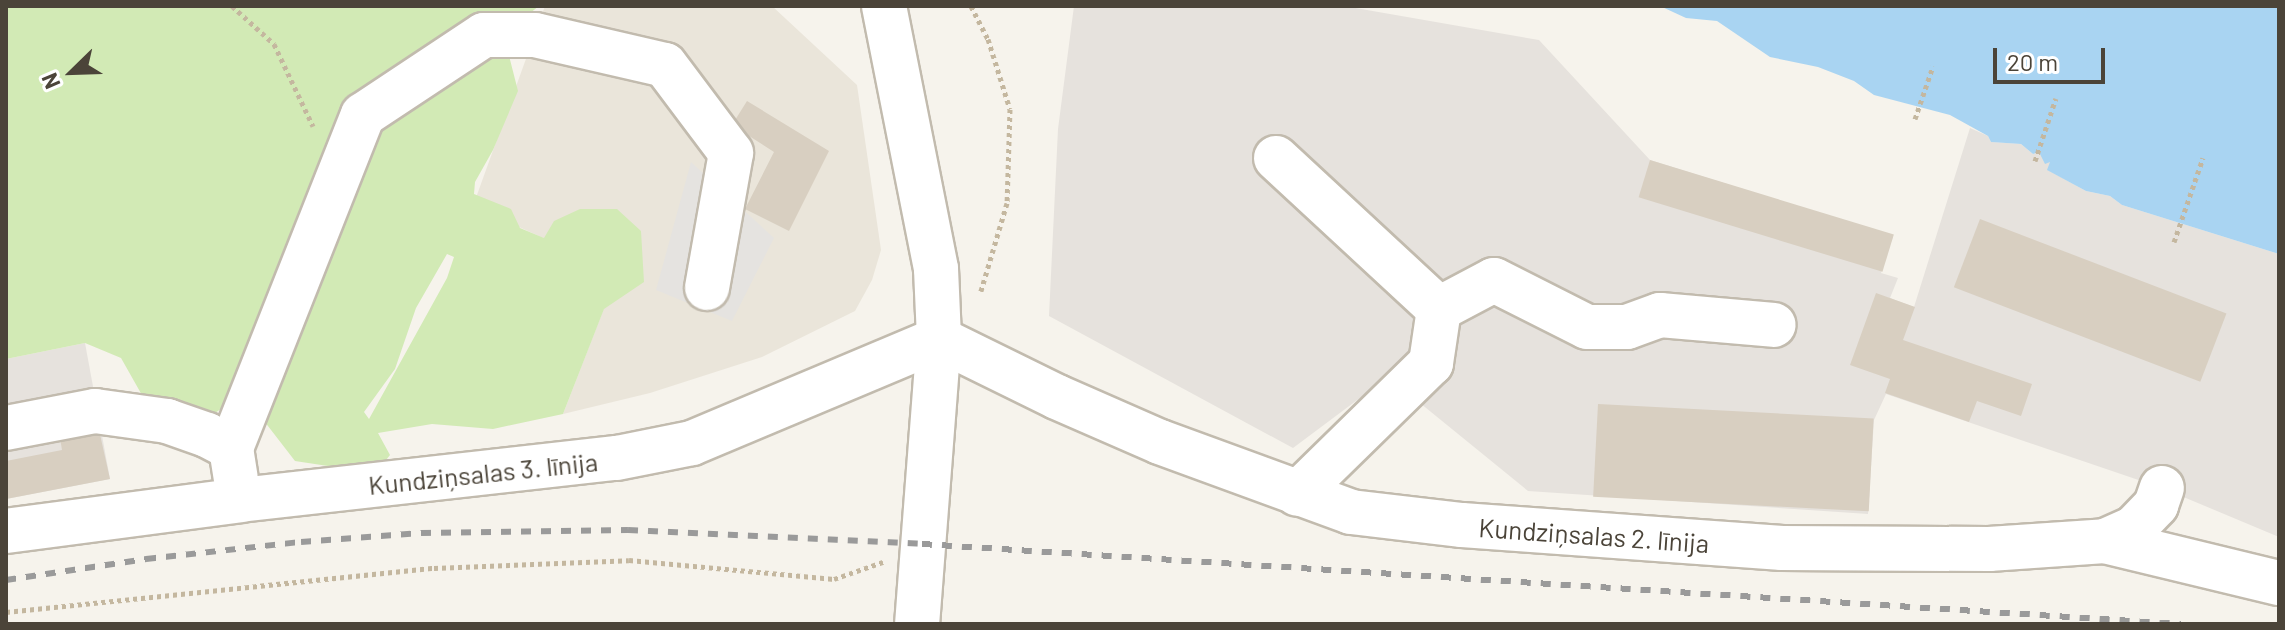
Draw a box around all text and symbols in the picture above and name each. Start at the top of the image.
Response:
north arrow [32,32,112,112]
scale bar [1997,32,2109,82]
text: 20 m [2007,47,2058,76]
text: N [35,70,65,93]
street label: Kundziņsalas 3. līnija [367,445,599,501]
street label: Kundziņsalas 2. līnija [1478,511,1710,559]

